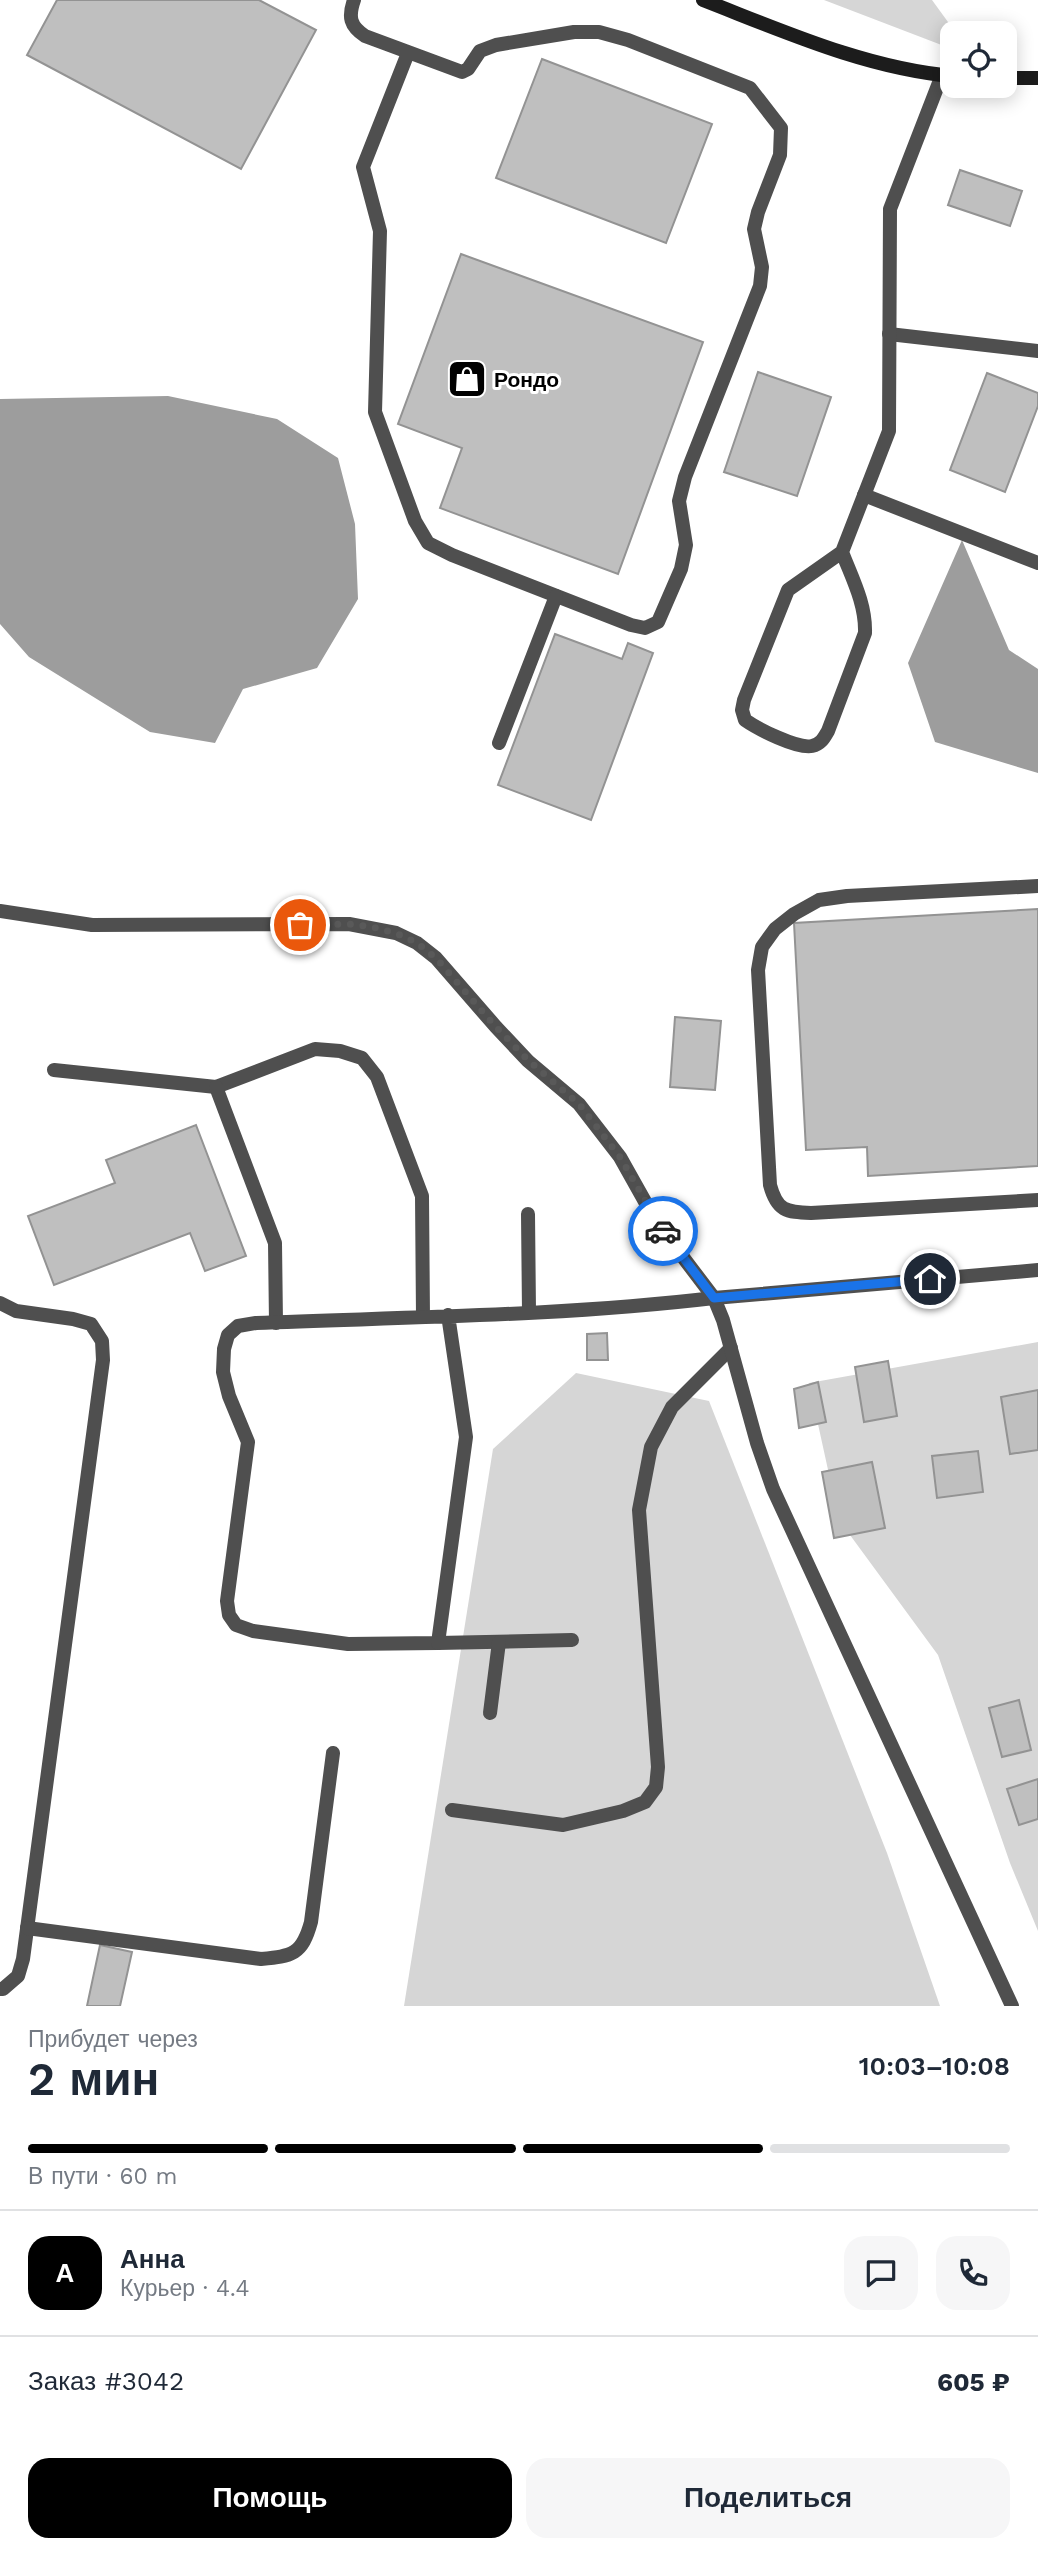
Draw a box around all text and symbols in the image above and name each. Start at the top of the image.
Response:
map controls [940,21,1017,98]
button: locate [940,21,1017,98]
shop icon: Рондо [446,358,488,400]
place label: Рондо [494,367,559,392]
pin [270,895,330,955]
icon: bag [281,906,319,944]
courier [628,1196,698,1266]
icon: car [644,1212,682,1250]
pin [900,1249,960,1309]
icon: home [911,1260,949,1298]
text: Прибудет через [28,2026,198,2053]
text: 10:03–10:08 [859,2051,1010,2081]
text: 2 мин [28,2052,159,2106]
text: В пути · 60 m [28,2163,177,2190]
button: chat [844,2236,918,2310]
button: phone [936,2236,1010,2310]
text: Анна [120,2244,185,2274]
text: А [56,2258,74,2288]
text: Курьер · 4.4 [120,2275,250,2302]
text: Заказ #3042 [28,2366,184,2396]
text: 605 ₽ [937,2367,1010,2397]
button: Помощь [28,2458,512,2538]
button: Поделиться [526,2458,1010,2538]

